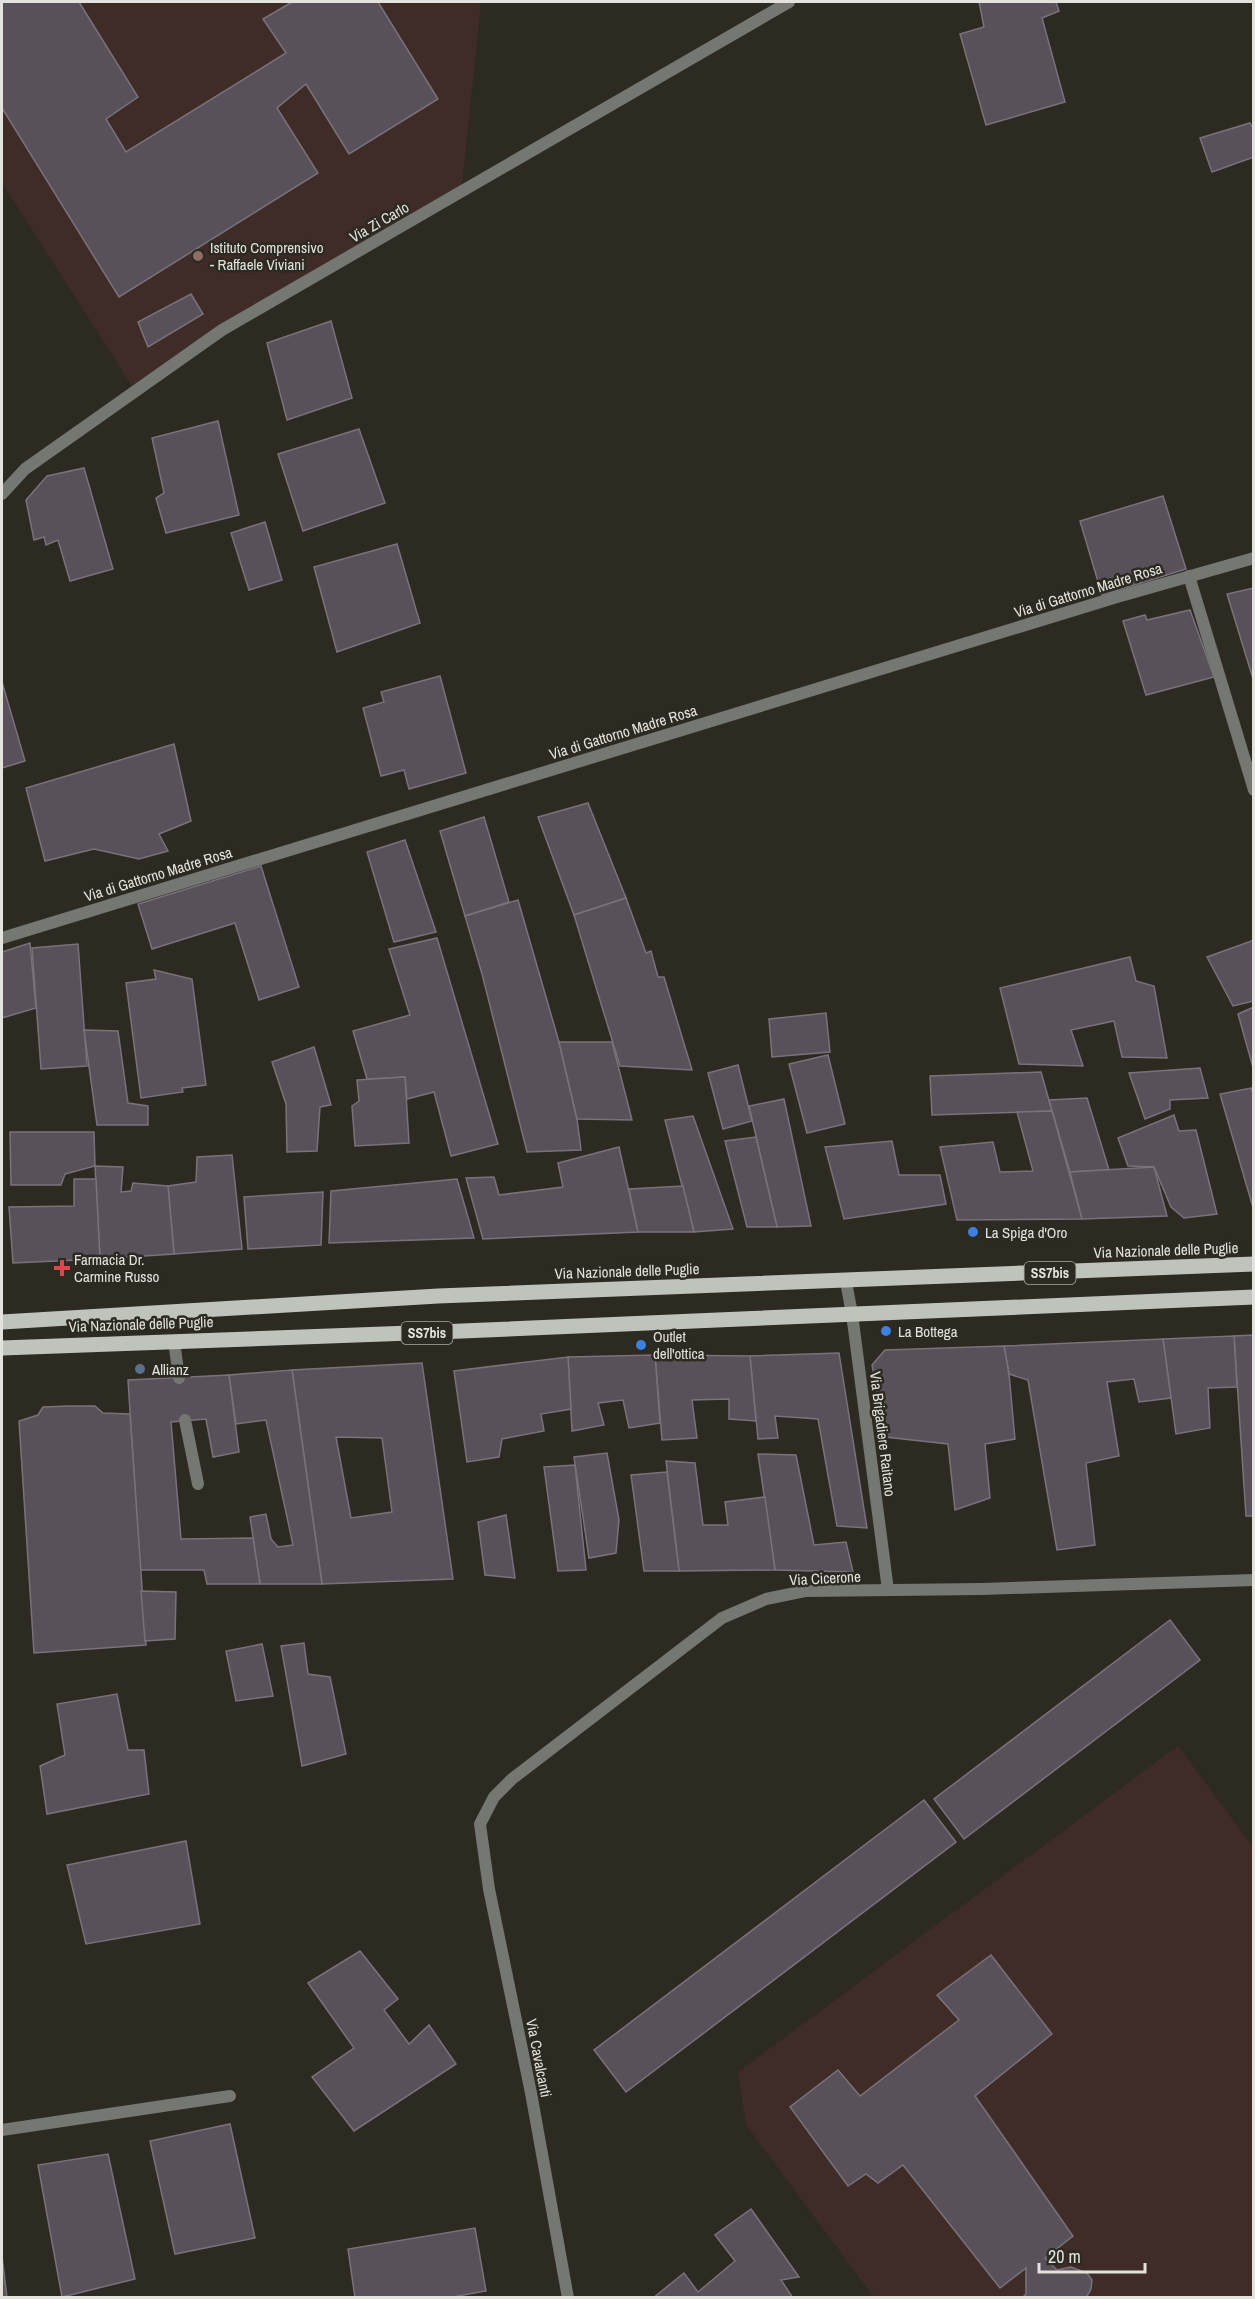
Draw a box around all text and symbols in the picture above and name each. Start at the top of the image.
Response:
street label: Via Zi Carlo [345,196,413,247]
place label: Istituto Comprensivo - Raffaele Viviani [210,237,324,275]
marker: Istituto Comprensivo - Raffaele Viviani [191,249,205,263]
street label: Via di Gattorno Madre Rosa [1011,557,1165,623]
street label: Via di Gattorno Madre Rosa [546,699,700,765]
street label: Via di Gattorno Madre Rosa [81,841,235,907]
place label: La Spiga d'Oro [985,1222,1068,1243]
marker: La Spiga d'Oro [966,1225,980,1239]
street label: Via Nazionale delle Puglie [1093,1237,1239,1263]
place label: Farmacia Dr. Carmine Russo [74,1249,160,1287]
street label: Via Nazionale delle Puglie [554,1258,700,1284]
marker: Farmacia Dr. Carmine Russo [55,1261,69,1275]
road number: SS7bis [1024,1262,1076,1284]
street label: Via Nazionale delle Puglie [68,1311,214,1337]
place label: La Bottega [898,1321,958,1342]
road number: SS7bis [402,1322,452,1344]
marker: La Bottega [879,1324,893,1338]
place label: Outlet dell'ottica [653,1326,705,1364]
marker: Outlet dell'ottica [634,1338,648,1352]
place label: Allianz [151,1359,189,1380]
marker: Allianz [133,1362,147,1376]
street label: Via Brigadiere Raitano [865,1370,901,1498]
street label: Via Cicerone [789,1566,861,1590]
street label: Via Cavalcanti [521,2017,557,2099]
scale bar [1039,2236,1146,2274]
text: 20 m [1048,2244,1081,2269]

